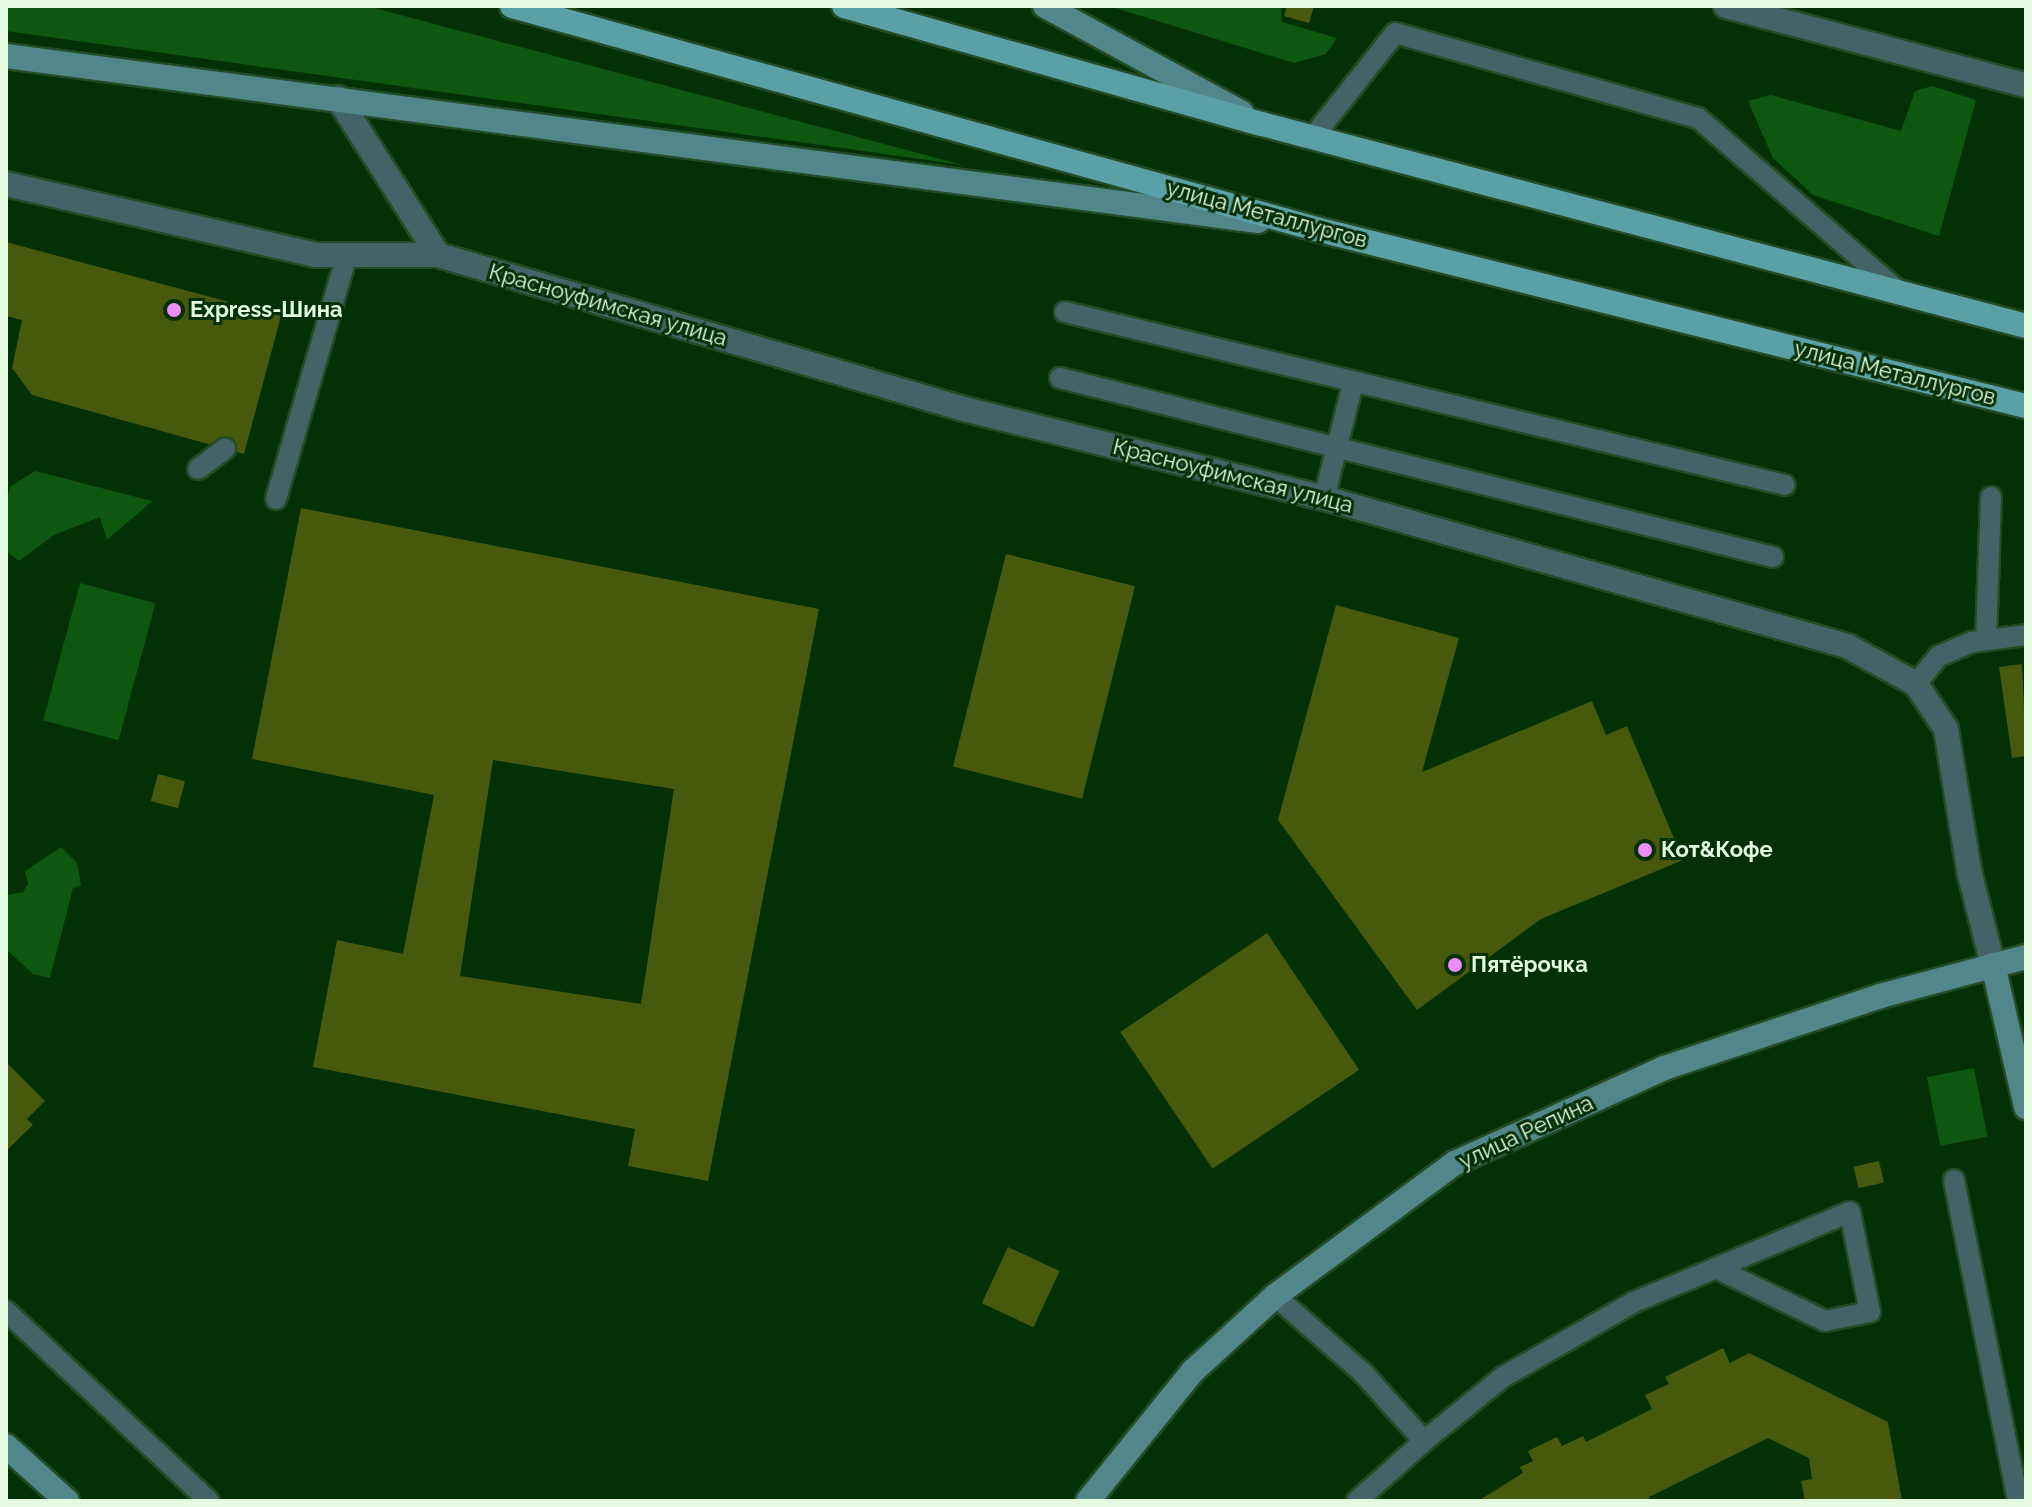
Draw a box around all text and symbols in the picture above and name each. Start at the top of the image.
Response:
street label: улица Металлургов [1164,175,1370,253]
street label: Красноуфимская улица [486,258,730,352]
place label: Express-Шина [190,297,343,323]
marker: Express-Шина [165,301,183,319]
street label: улица Металлургов [1792,335,1998,411]
street label: Красноуфимская улица [1110,433,1356,519]
place label: Кот&Кофе [1661,837,1773,863]
marker: Кот&Кофе [1636,841,1654,859]
place label: Пятёрочка [1471,952,1588,978]
marker: Пятёрочка [1446,956,1464,974]
street label: улица Репина [1455,1089,1597,1175]

